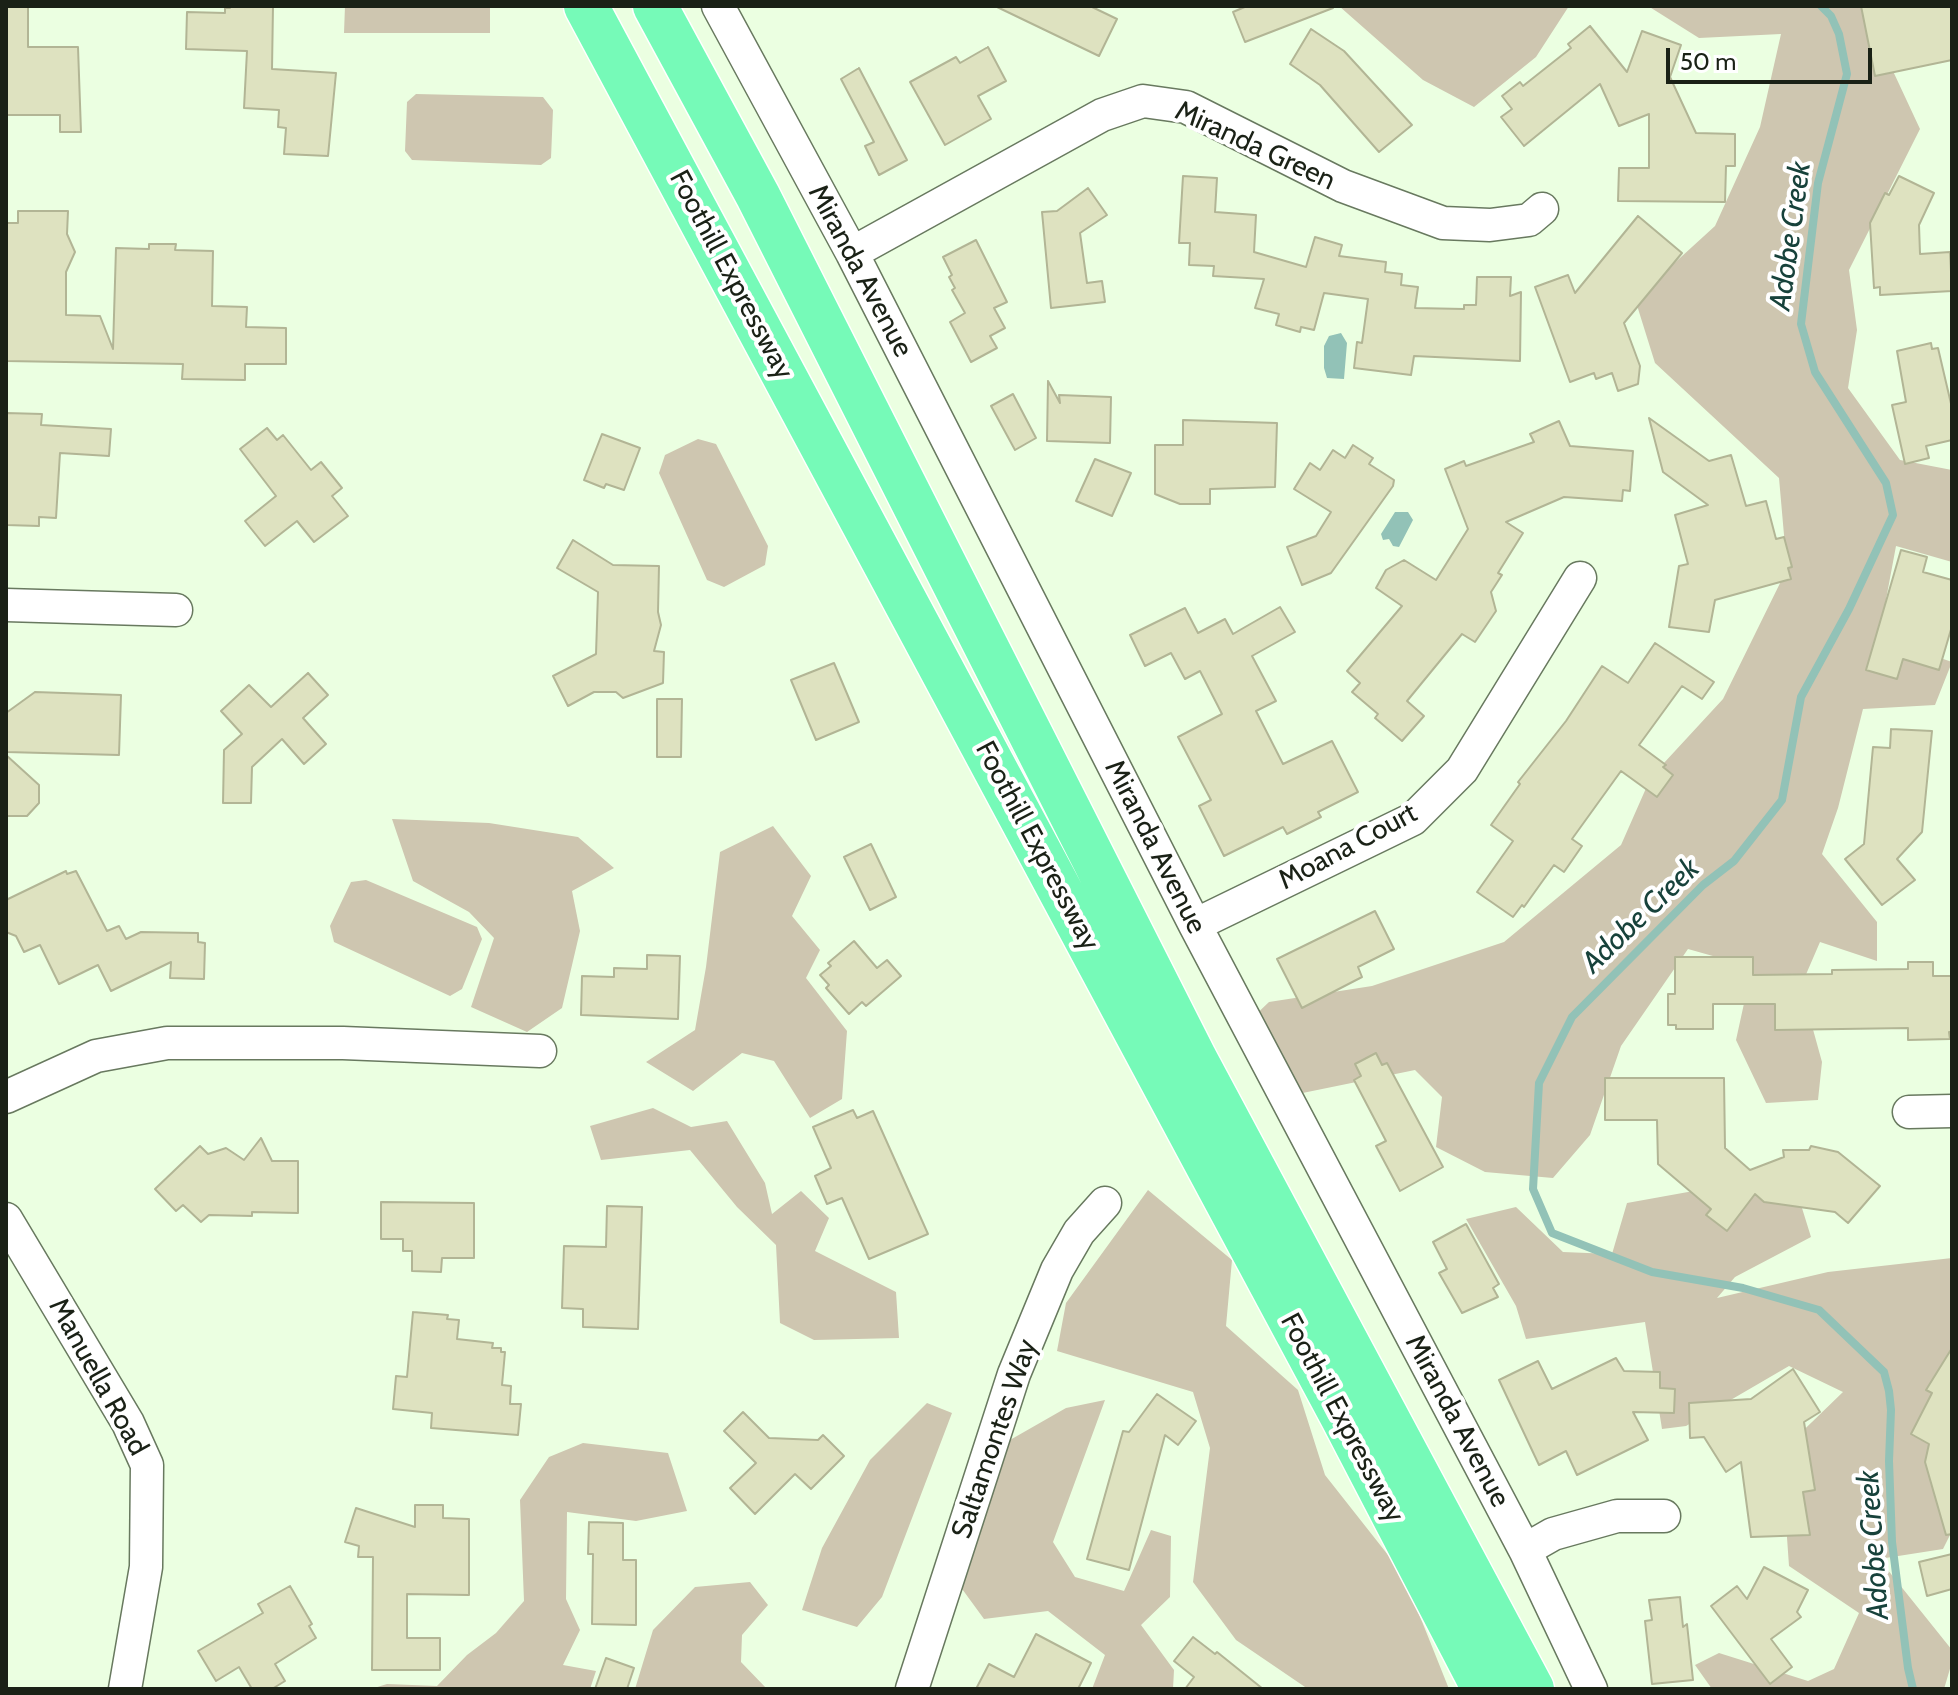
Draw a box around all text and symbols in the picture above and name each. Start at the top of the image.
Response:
scale bar [1670,32,1876,82]
text: 50 m [1680,47,1736,76]
street label: Miranda Green [1170,94,1340,198]
water label: Adobe Creek [1763,159,1819,313]
street label: Foothill Expressway [662,165,800,385]
street label: Miranda Avenue [801,179,919,363]
street label: Foothill Expressway [968,736,1106,956]
street label: Miranda Avenue [1097,755,1213,939]
street label: Moana Court [1273,797,1423,897]
water label: Adobe Creek [1575,851,1707,981]
street label: Manuella Road [41,1293,155,1461]
street label: Foothill Expressway [1273,1308,1411,1528]
street label: Miranda Avenue [1398,1329,1516,1513]
street label: Saltamontes Way [945,1335,1045,1543]
water label: Adobe Creek [1851,1469,1897,1621]

